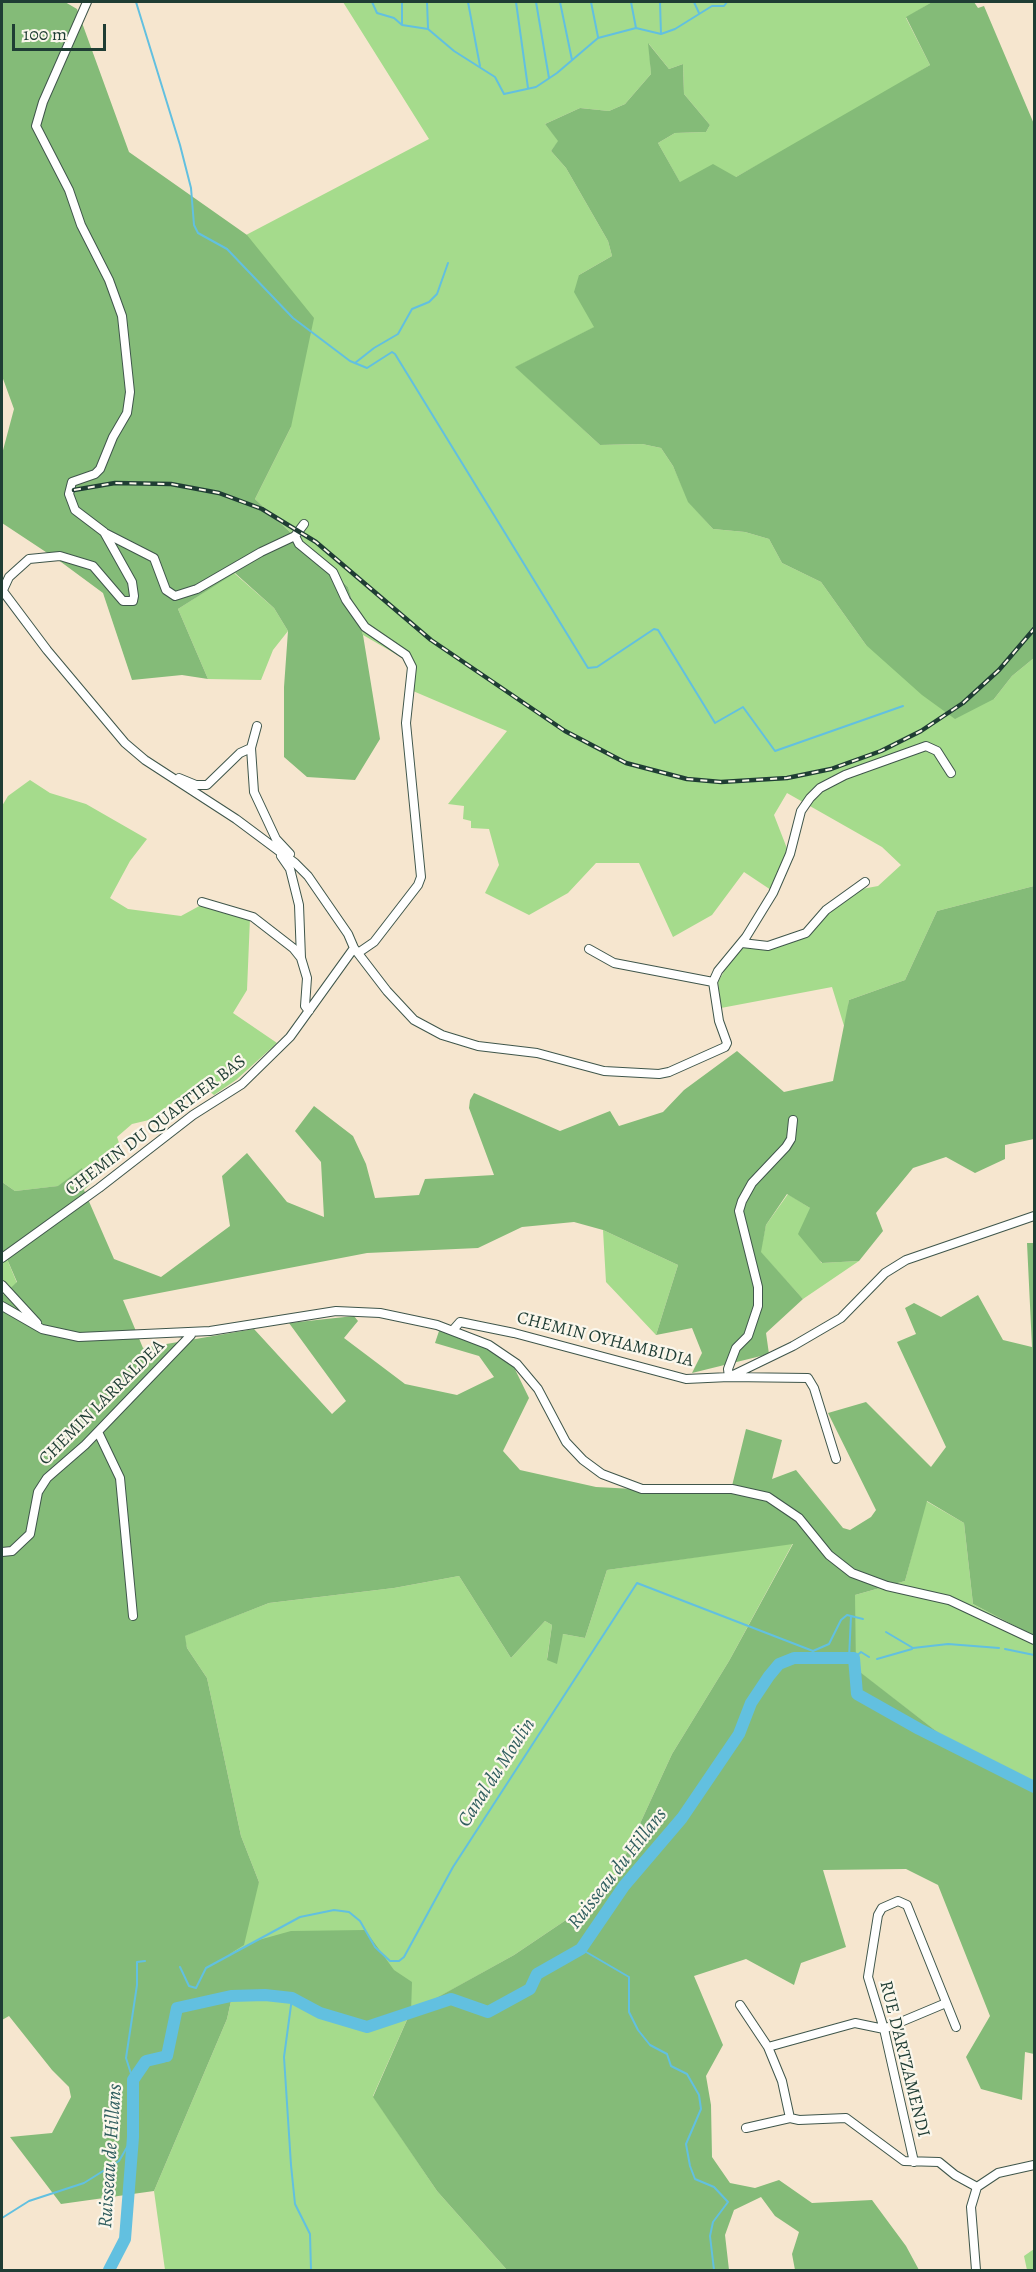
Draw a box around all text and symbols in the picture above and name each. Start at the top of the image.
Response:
scale bar [15,12,110,50]
text: 100 m [23,22,67,46]
street label: CHEMIN DU QUARTIER BAS [61,1051,251,1201]
street label: CHEMIN OYHAMBIDIA [514,1308,696,1372]
street label: CHEMIN LARRALDEA [35,1336,169,1470]
water label: Canal du Moulin [453,1714,541,1832]
water label: Ruisseau du Hillans [563,1804,673,1934]
street label: RUE D'ARTZAMENDI [874,1978,934,2140]
water label: Ruisseau de Hillans [94,2083,128,2229]

